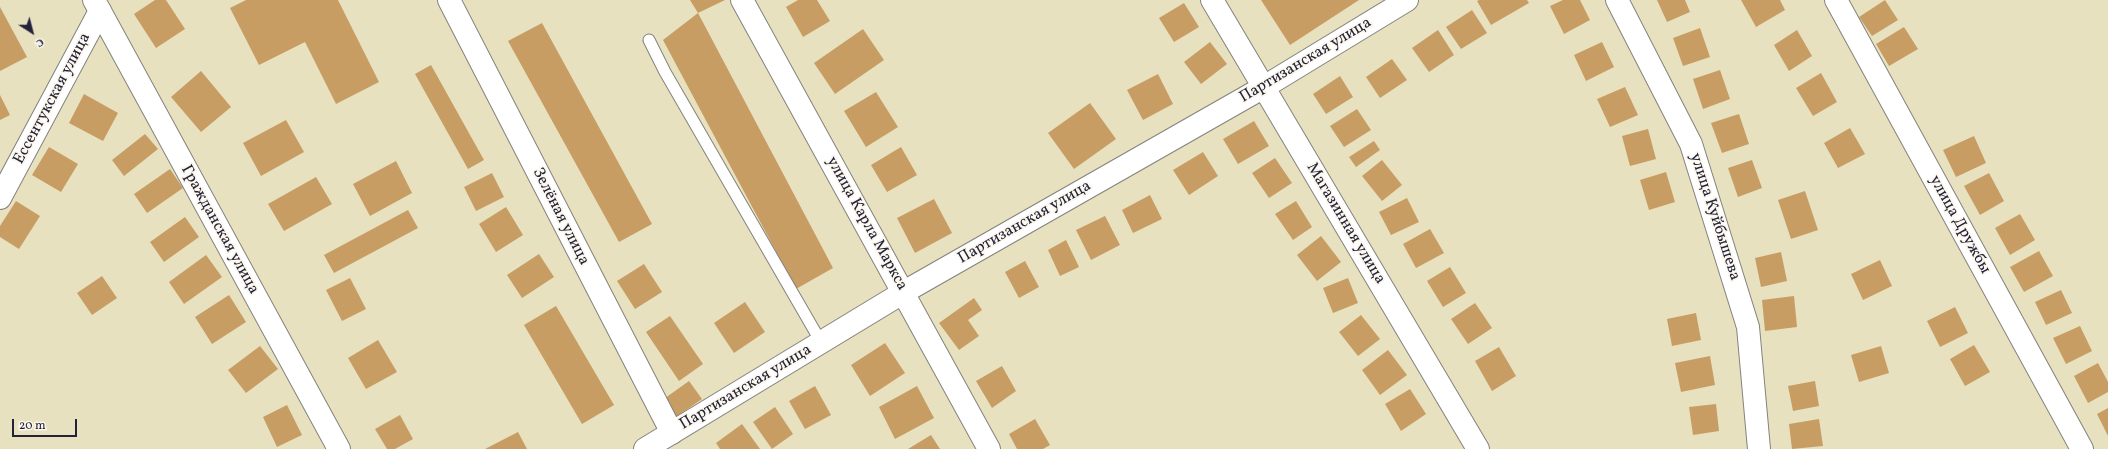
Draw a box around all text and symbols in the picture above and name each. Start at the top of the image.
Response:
north arrow [12,12,52,52]
street label: Партизанская улица [1237,14,1375,108]
street label: Ессентукская улица [10,30,96,168]
text: С [32,34,47,50]
street label: улица Куйбышева [1684,151,1744,283]
street label: улица Карла Маркса [821,154,911,294]
street label: Магазинная улица [1301,160,1389,288]
street label: Гражданская улица [176,162,262,298]
street label: Зелёная улица [527,165,593,269]
street label: улица Дружбы [1924,172,1994,278]
street label: Партизанская улица [955,177,1095,269]
street label: Партизанская улица [677,341,815,435]
scale bar [14,411,79,437]
text: 20 m [19,418,46,434]

